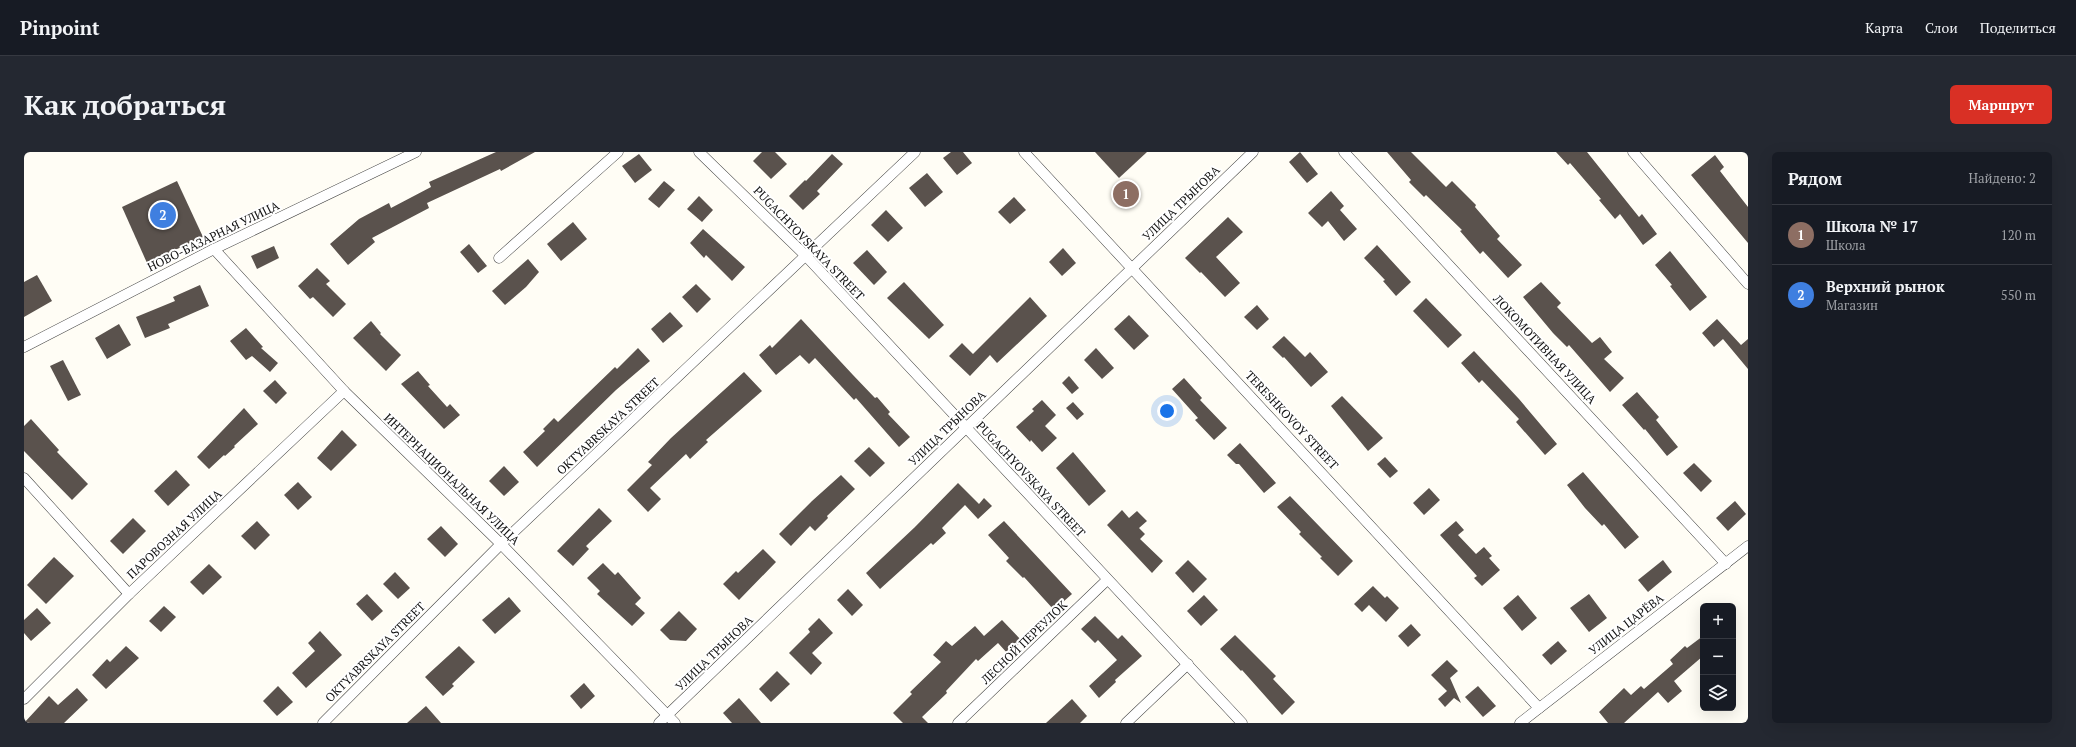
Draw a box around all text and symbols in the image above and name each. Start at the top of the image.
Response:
text: Pinpoint [20,15,100,40]
text: Карта [1865,18,1903,37]
text: Слои [1925,18,1958,37]
text: Поделиться [1980,18,2056,37]
button: Маршрут [1950,85,2052,124]
text: Как добраться [24,86,226,123]
street label: УЛИЦА ТРЫНОВА [1139,162,1223,244]
text: Рядом [1788,167,1842,190]
text: Найдено: 2 [1969,169,2036,187]
pin: 1 [1113,179,1139,209]
street label: PUGACHYOVSKAYA STREET [751,183,868,304]
street label: НОВО-БАЗАРНАЯ УЛИЦА [145,197,282,274]
pin: 2 [150,200,176,230]
text: Школа № 17 [1826,216,1918,236]
text: 1 [1797,226,1805,244]
text: 120 m [2001,226,2036,244]
text: Школа [1826,236,1865,254]
text: Верхний рынок [1826,276,1945,296]
text: 2 [1797,286,1805,304]
text: 550 m [2001,286,2036,304]
street label: ЛОКОМОТИВНАЯ УЛИЦА [1490,290,1600,407]
text: Магазин [1826,296,1878,314]
street label: TERESHKOVOY STREET [1242,367,1342,473]
street label: OKTYABRSKAYA STREET [553,374,663,478]
street label: УЛИЦА ТРЫНОВА [905,387,989,469]
your location [1157,401,1177,421]
street label: ИНТЕРНАЦИОНАЛЬНАЯ УЛИЦА [381,410,524,548]
street label: PUGACHYOVSKAYA STREET [973,418,1089,540]
street label: ПАРОВОЗНАЯ УЛИЦА [124,486,225,582]
street label: УЛИЦА ЦАРЁВА [1586,590,1667,658]
street label: ЛЕСНОЙ ПЕРЕУЛОК [977,597,1070,688]
street label: OKTYABRSKAYA STREET [322,598,429,705]
map controls [1700,603,1736,711]
button: + [1700,603,1736,639]
street label: УЛИЦА ТРЫНОВА [672,612,756,694]
button: − [1700,639,1736,675]
button: layers [1700,675,1736,711]

